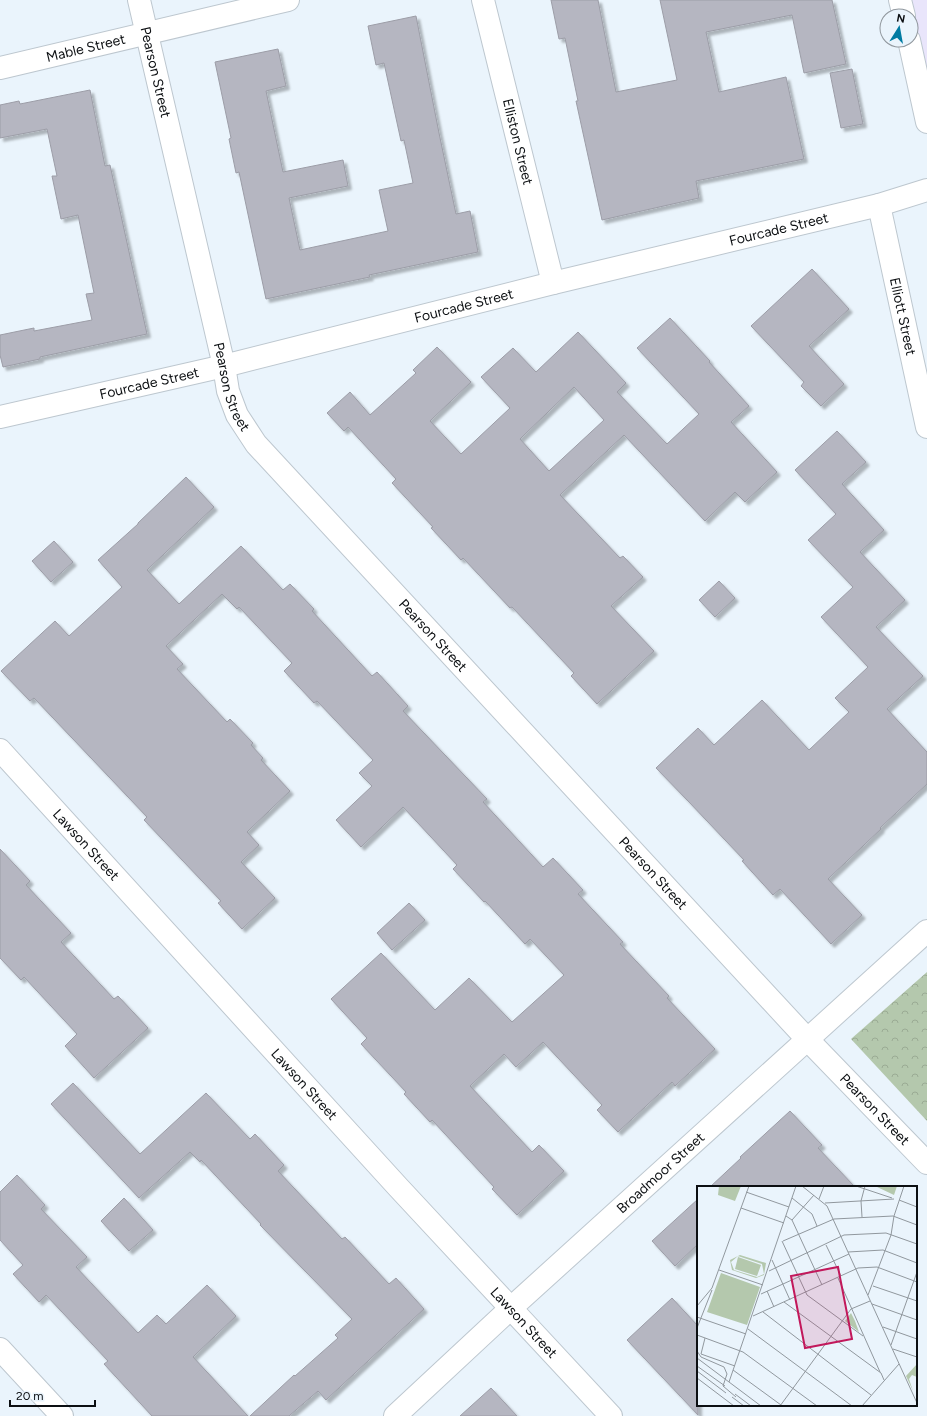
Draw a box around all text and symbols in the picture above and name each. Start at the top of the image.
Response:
north arrow [879,8,919,48]
text: N [895,11,906,26]
street label: Pearson Street [136,25,174,119]
street label: Mable Street [45,31,127,66]
street label: Elliston Street [499,97,536,187]
street label: Fourcade Street [727,209,830,250]
street label: Elliott Street [886,276,919,357]
street label: Fourcade Street [413,285,515,327]
street label: Pearson Street [210,341,253,435]
street label: Fourcade Street [98,364,201,403]
street label: Pearson Street [395,596,470,675]
street label: Lawson Street [49,806,123,884]
street label: Pearson Street [615,834,691,913]
street label: Lawson Street [267,1045,341,1124]
street label: Pearson Street [836,1070,913,1149]
street label: Broadmoor Street [613,1129,708,1217]
inset map [697,1186,917,1406]
street label: Lawson Street [487,1284,561,1362]
scale bar [10,1382,95,1408]
text: 20 m [16,1389,44,1403]

